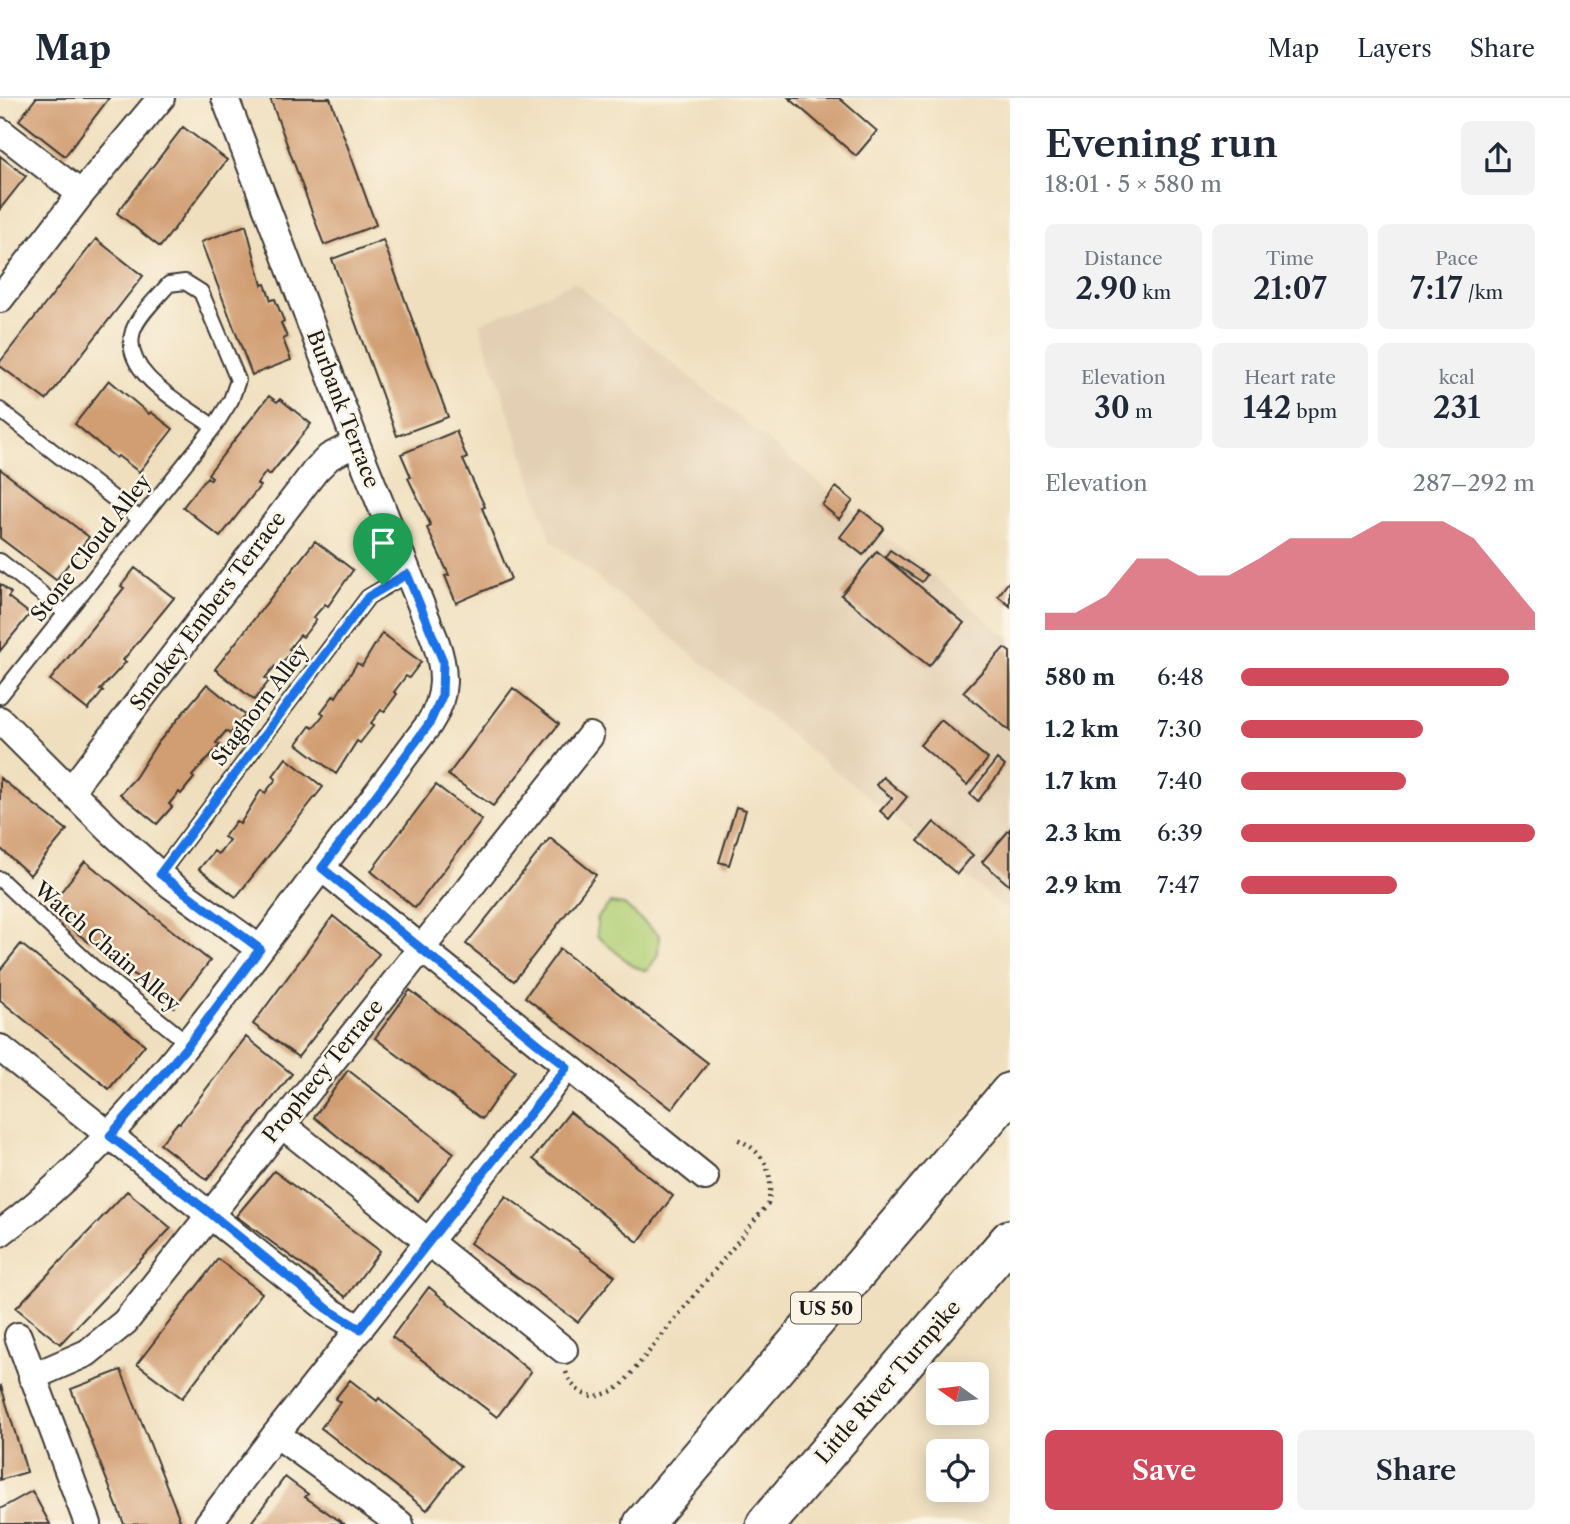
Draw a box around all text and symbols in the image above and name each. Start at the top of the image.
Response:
text: Map [35,28,111,69]
text: Map [1268,34,1319,63]
text: Layers [1357,34,1432,63]
text: Share [1470,34,1535,63]
text: Evening run [1045,120,1278,167]
button: share [1461,121,1535,195]
text: 18:01 · 5 × 580 m [1045,170,1222,198]
text: Distance [1084,247,1163,270]
text: Time [1266,247,1314,270]
text: Pace [1435,247,1478,270]
text: 2.90 [1076,270,1137,307]
text: 21:07 [1253,270,1327,307]
text: 7:17 [1410,270,1463,307]
text: km [1137,281,1171,304]
text: /km [1463,281,1503,304]
street label: Burbank Terrace [302,326,385,491]
text: Elevation [1081,366,1166,389]
text: Heart rate [1244,366,1336,389]
text: kcal [1439,366,1475,389]
text: 30 [1094,389,1130,426]
text: 142 [1243,389,1291,426]
text: 231 [1433,389,1480,426]
text: m [1130,400,1153,423]
text: bpm [1291,400,1337,423]
street label: Stone Cloud Alley [25,469,156,626]
text: Elevation [1045,469,1148,497]
text: 287–292 m [1413,469,1535,497]
street label: Smokey Embers Terrace [125,506,291,715]
pin [353,513,413,585]
icon: arrive [364,524,402,562]
street label: Staghorn Alley [206,639,314,771]
text: 580 m [1045,663,1115,691]
text: 6:48 [1157,663,1204,691]
text: 1.2 km [1045,715,1119,743]
text: 7:30 [1157,715,1202,743]
text: 1.7 km [1045,767,1117,795]
text: 7:40 [1157,767,1203,795]
text: 2.3 km [1045,819,1122,847]
text: 6:39 [1157,819,1203,847]
text: 2.9 km [1045,871,1122,899]
text: 7:47 [1157,871,1199,899]
street label: Watch Chain Alley [29,876,186,1017]
street label: Prophecy Terrace [257,994,388,1147]
road number: US 50 [791,1292,861,1324]
street label: Little River Turnpike [810,1295,965,1469]
north arrow [926,1362,989,1424]
map controls [926,1362,989,1502]
button: Save [1045,1430,1283,1510]
button: Share [1297,1430,1535,1510]
button: locate [926,1439,989,1502]

